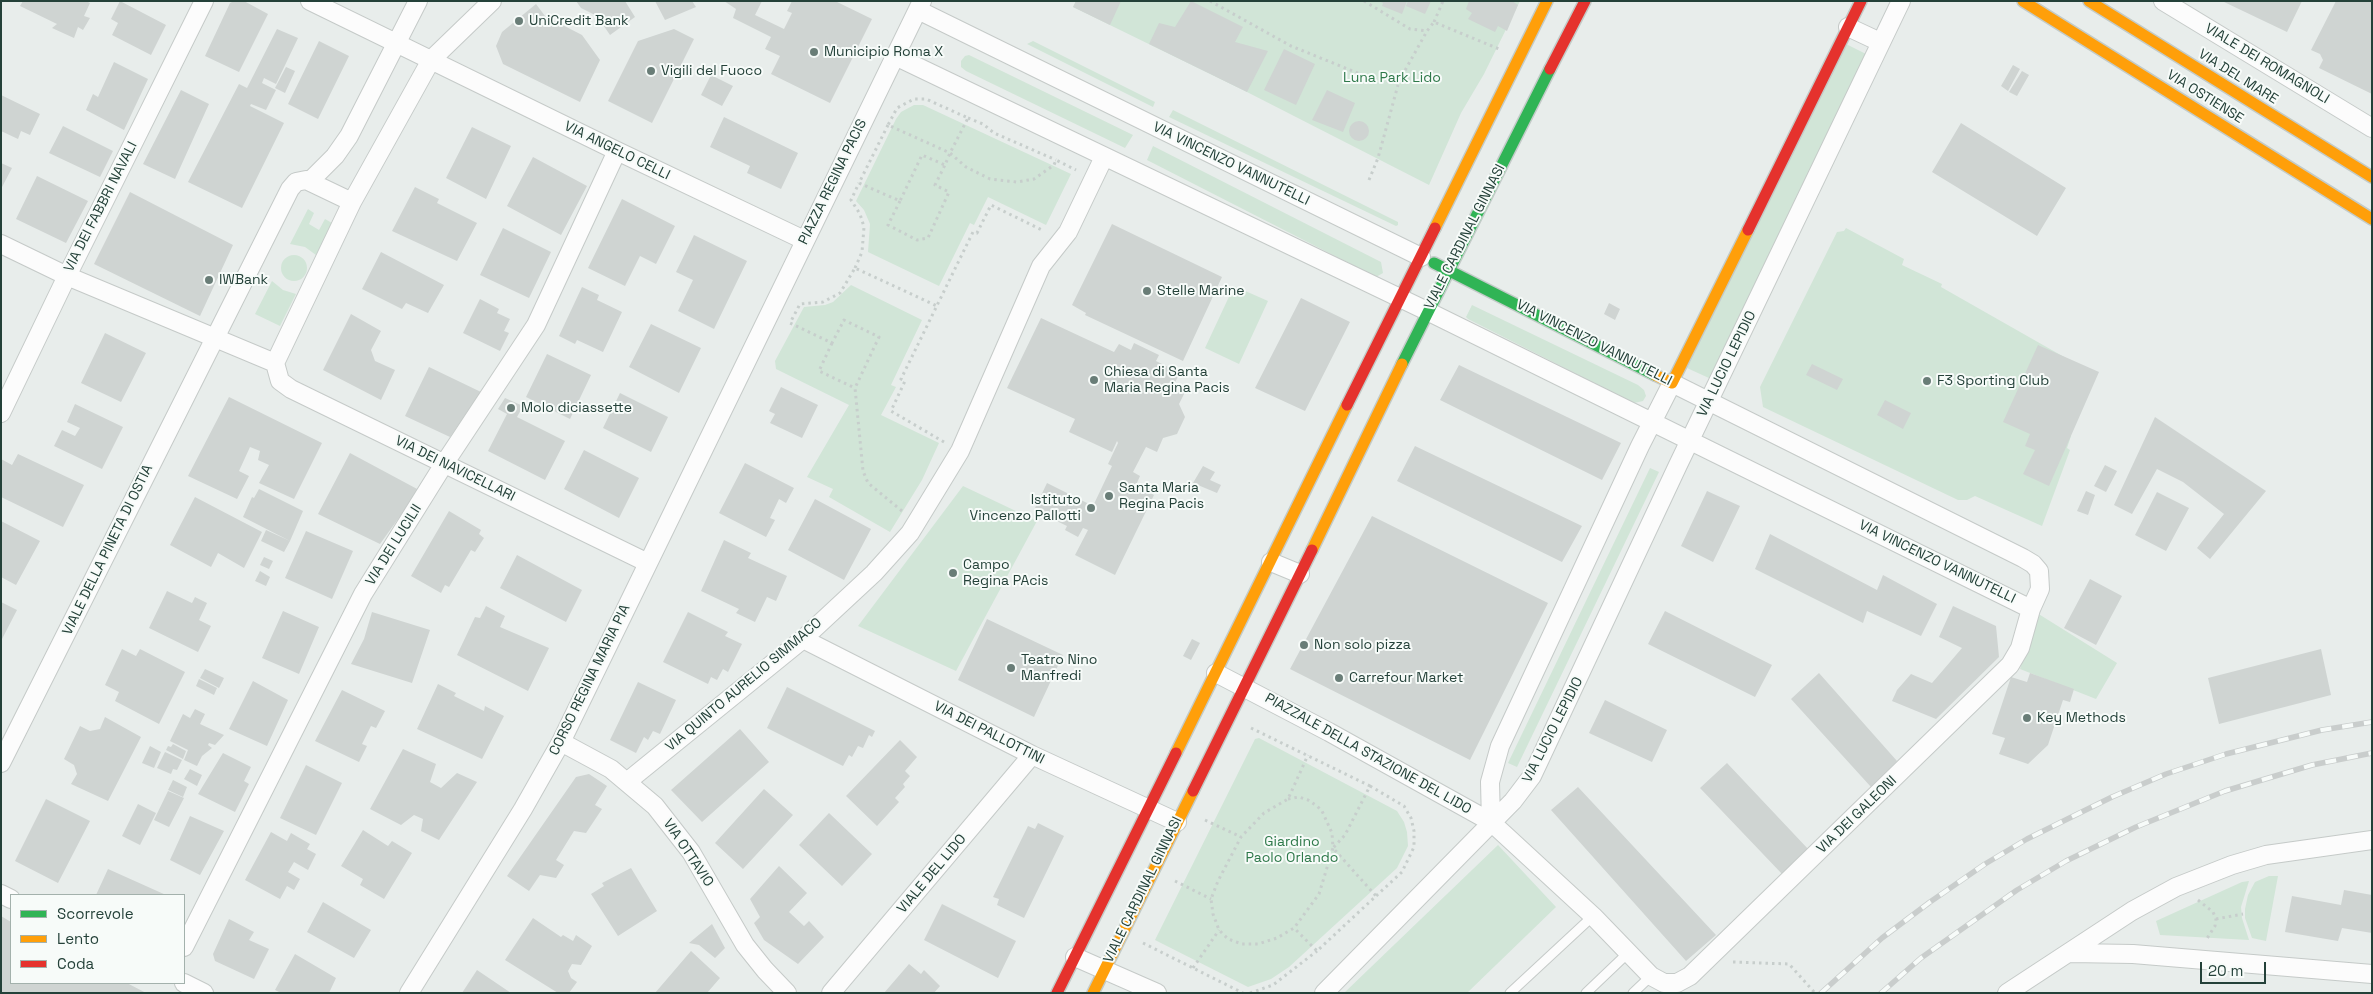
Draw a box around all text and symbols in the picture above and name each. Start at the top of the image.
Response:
place label: UniCredit Bank [529,13,629,29]
marker: UniCredit Bank [513,15,525,27]
street label: VIALE DEI ROMAGNOLI [2202,20,2332,108]
place label: Municipio Roma X [824,44,943,60]
marker: Municipio Roma X [808,46,820,58]
street label: VIA DEL MARE [2195,46,2281,108]
place label: Vigili del Fuoco [661,63,762,79]
marker: Vigili del Fuoco [645,65,657,77]
street label: VIA OSTIENSE [2164,67,2246,127]
park label: Luna Park Lido [1343,70,1441,86]
street label: PIAZZA REGINA PACIS [795,116,871,248]
street label: VIA ANGELO CELLI [561,118,673,184]
street label: VIA VINCENZO VANNUTELLI [1150,119,1312,209]
street label: VIA DEI FABBRI NAVALI [61,139,141,275]
street label: VIALE CARDINAL GINNASI [1421,162,1509,312]
place label: IWBank [219,272,268,288]
marker: IWBank [203,274,215,286]
place label: Stelle Marine [1157,283,1245,299]
marker: Stelle Marine [1141,285,1153,297]
street label: VIA VINCENZO VANNUTELLI [1513,296,1675,390]
street label: VIA LUCIO LEPIDIO [1694,308,1760,420]
place label: Chiesa di Santa Maria Regina Pacis [1104,364,1230,397]
place label: F3 Sporting Club [1937,373,2049,389]
marker: Chiesa di Santa Maria Regina Pacis [1088,374,1100,386]
marker: F3 Sporting Club [1921,375,1933,387]
place label: Molo diciassette [521,400,632,416]
marker: Molo diciassette [505,402,517,414]
street label: VIA DEI NAVICELLARI [392,433,518,505]
street label: VIALE DELLA PINETA DI OSTIA [59,462,157,638]
place label: Santa Maria Regina Pacis [1119,480,1204,512]
marker: Santa Maria Regina Pacis [1103,490,1115,502]
place label: Istituto Vincenzo Pallotti [970,492,1081,524]
street label: VIA DEI LUCILII [362,501,426,589]
marker: Istituto Vincenzo Pallotti [1085,502,1097,514]
street label: VIA VINCENZO VANNUTELLI [1856,517,2018,607]
place label: Campo Regina PAcis [963,557,1048,590]
marker: Campo Regina PAcis [947,567,959,579]
street label: CORSO REGINA MARIA PIA [546,602,634,758]
street label: VIA QUINTO AURELIO SIMMACO [663,615,825,755]
place label: Non solo pizza [1314,637,1411,653]
marker: Non solo pizza [1298,639,1310,651]
place label: Teatro Nino Manfredi [1021,652,1097,684]
marker: Teatro Nino Manfredi [1005,662,1017,674]
place label: Carrefour Market [1349,670,1463,686]
marker: Carrefour Market [1333,672,1345,684]
street label: VIA LUCIO LEPIDIO [1519,674,1587,786]
street label: PIAZZALE DELLA STAZIONE DEL LIDO [1262,690,1474,818]
street label: VIA DEI PALLOTTINI [931,698,1047,768]
place label: Key Methods [2037,710,2126,726]
marker: Key Methods [2021,712,2033,724]
street label: VIA DEI GALEONI [1814,773,1900,857]
street label: VIALE CARDINAL GINNASI [1100,814,1186,966]
street label: VIA OTTAVIO [659,816,717,890]
street label: VIALE DEL LIDO [894,831,970,917]
park label: Giardino Paolo Orlando [1246,834,1338,866]
legend [10,894,185,984]
text: Scorrevole [57,904,134,923]
text: Lento [57,929,99,948]
scale bar [2203,952,2269,984]
text: Coda [57,954,94,973]
text: 20 m [2208,961,2243,980]

